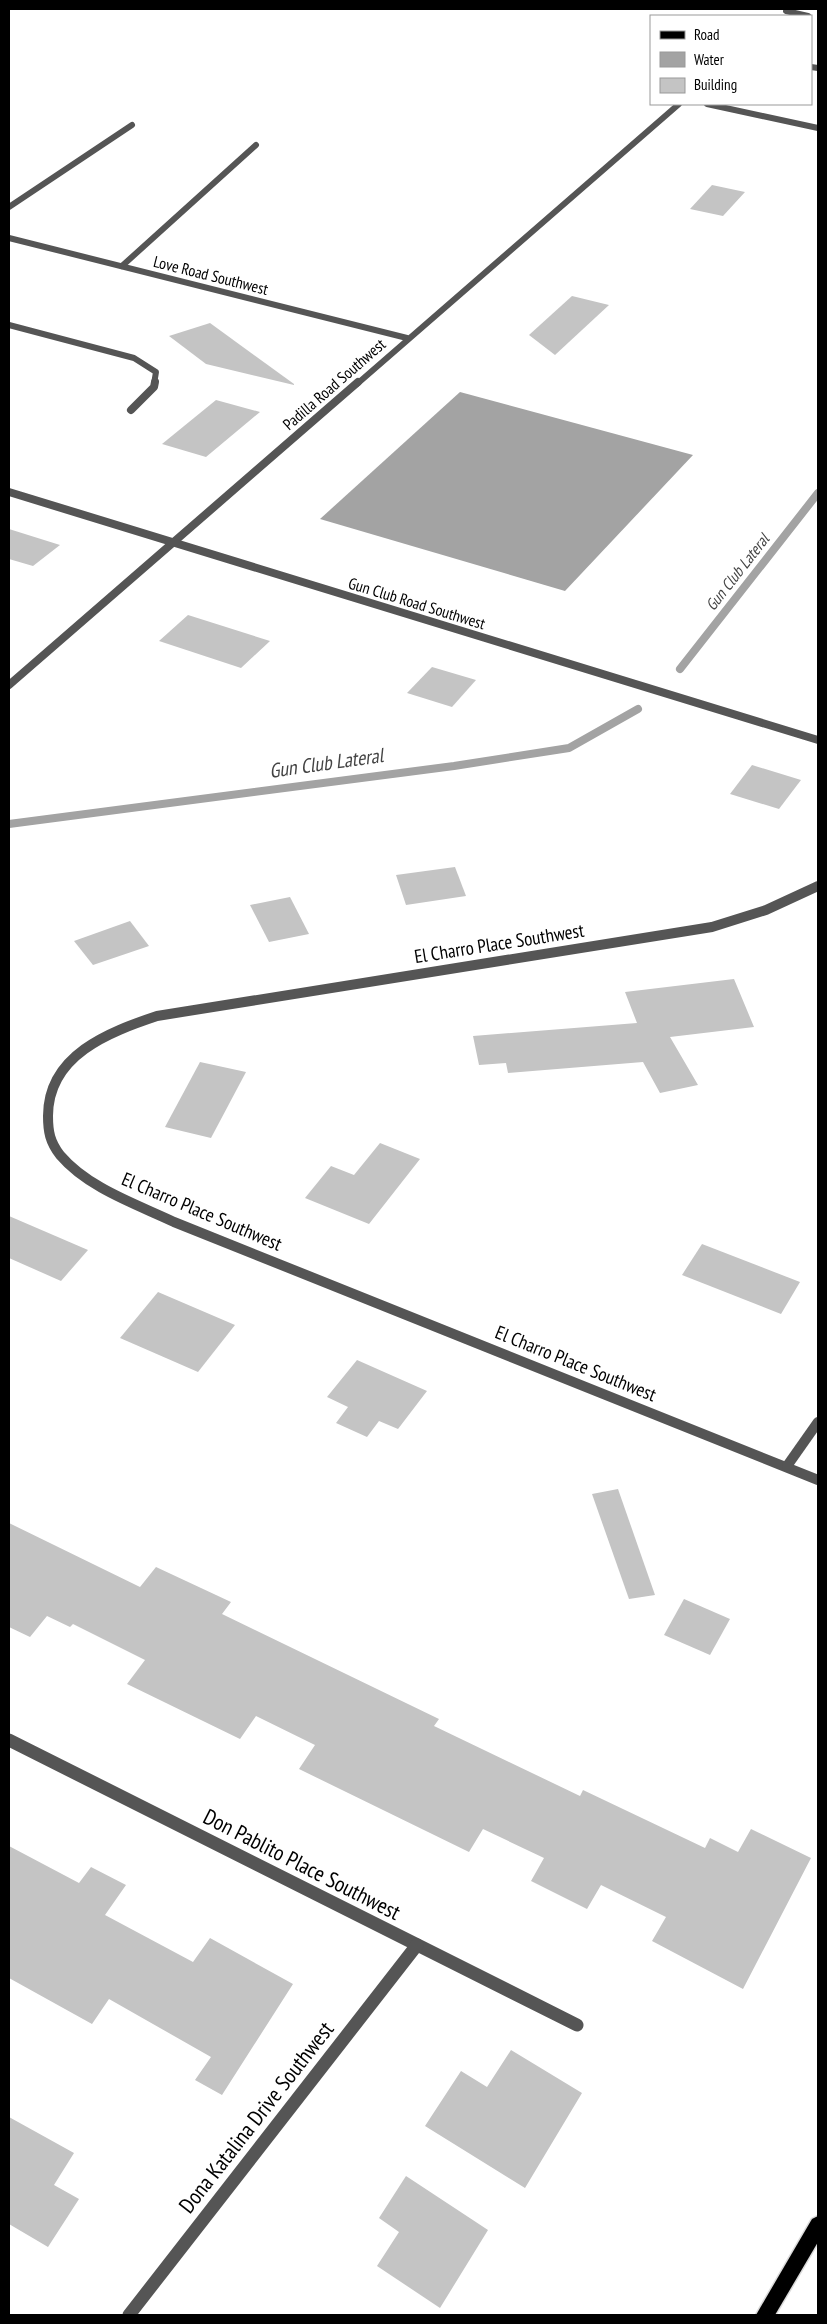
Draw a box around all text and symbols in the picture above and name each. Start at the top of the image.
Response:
legend [650,15,812,105]
text: Road [694,25,720,44]
text: Water [694,50,725,69]
text: Building [694,75,737,94]
street label: Love Road Southwest [152,251,271,299]
street label: Padilla Road Southwest [279,334,390,434]
water label: Gun Club Lateral [701,529,774,614]
street label: Gun Club Road Southwest [346,573,488,634]
water label: Gun Club Lateral [267,742,387,784]
street label: El Charro Place Southwest [412,918,586,968]
street label: El Charro Place Southwest [118,1166,286,1256]
street label: El Charro Place Southwest [492,1320,661,1407]
street label: Don Pablito Place Southwest [199,1802,405,1926]
street label: Dona Katalina Drive Southwest [172,2016,340,2218]

